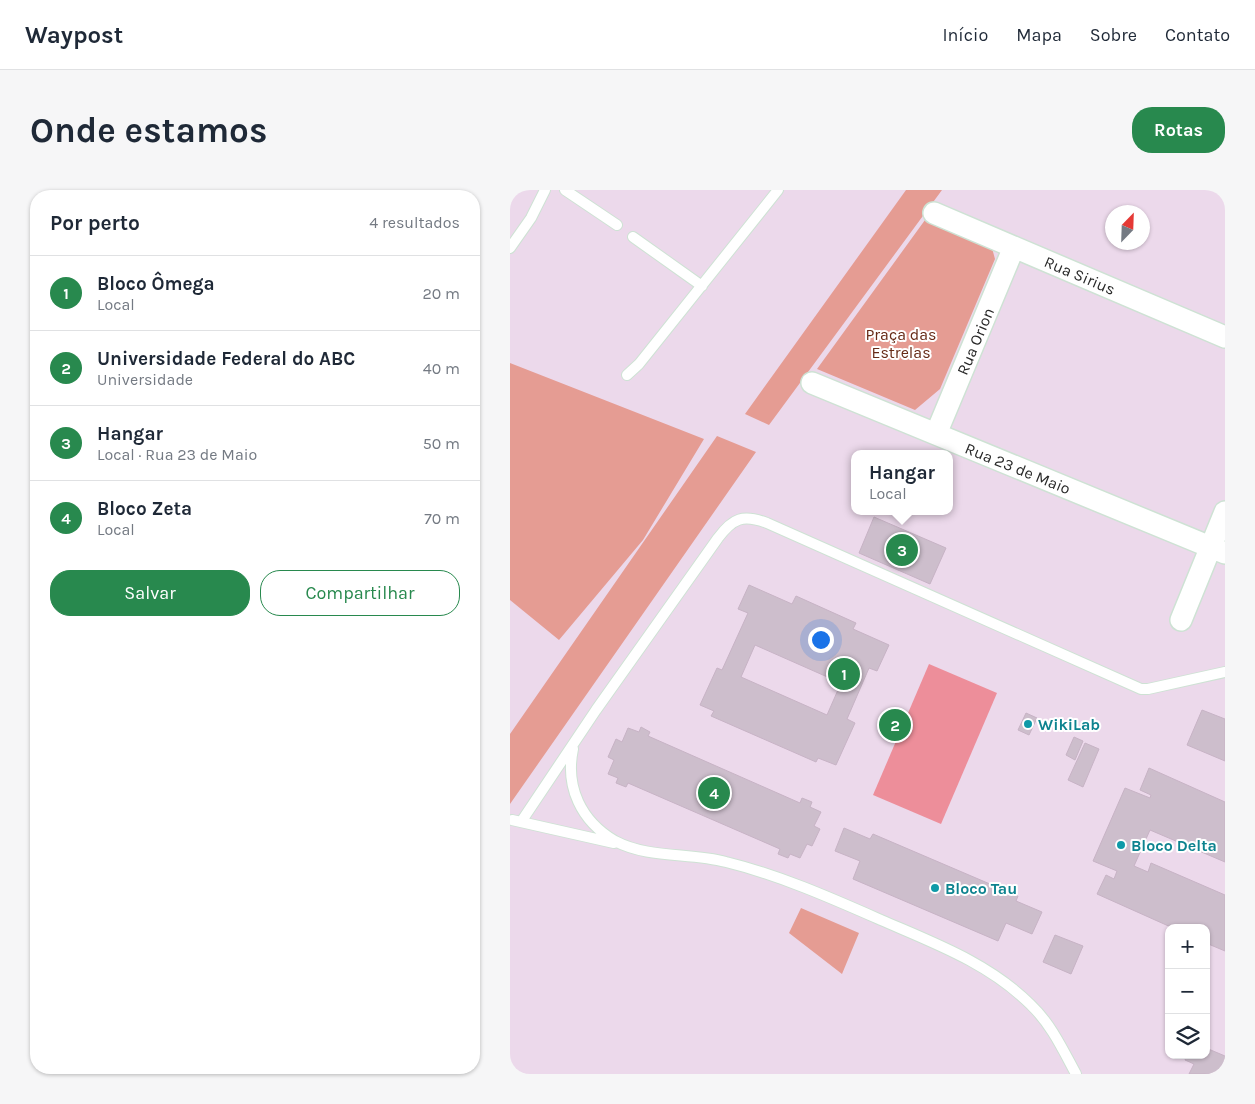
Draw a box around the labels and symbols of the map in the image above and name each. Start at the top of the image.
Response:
north arrow [1105,205,1150,250]
street label: Rua Sirius [1041,252,1118,299]
street label: Rua Orion [953,305,998,378]
park label: Praça das Estrelas [865,325,937,362]
street label: Rua 23 de Maio [962,439,1073,498]
pin: 3 [886,531,918,569]
your location [808,627,834,653]
pin: 1 [828,655,860,693]
pin: 2 [879,706,911,744]
place label: WikiLab [1038,715,1100,734]
marker: WikiLab [1022,718,1034,730]
pin: 4 [698,774,730,812]
place label: Bloco Delta [1131,836,1217,855]
marker: Bloco Delta [1115,839,1127,851]
place label: Bloco Tau [945,879,1017,898]
marker: Bloco Tau [929,882,941,894]

